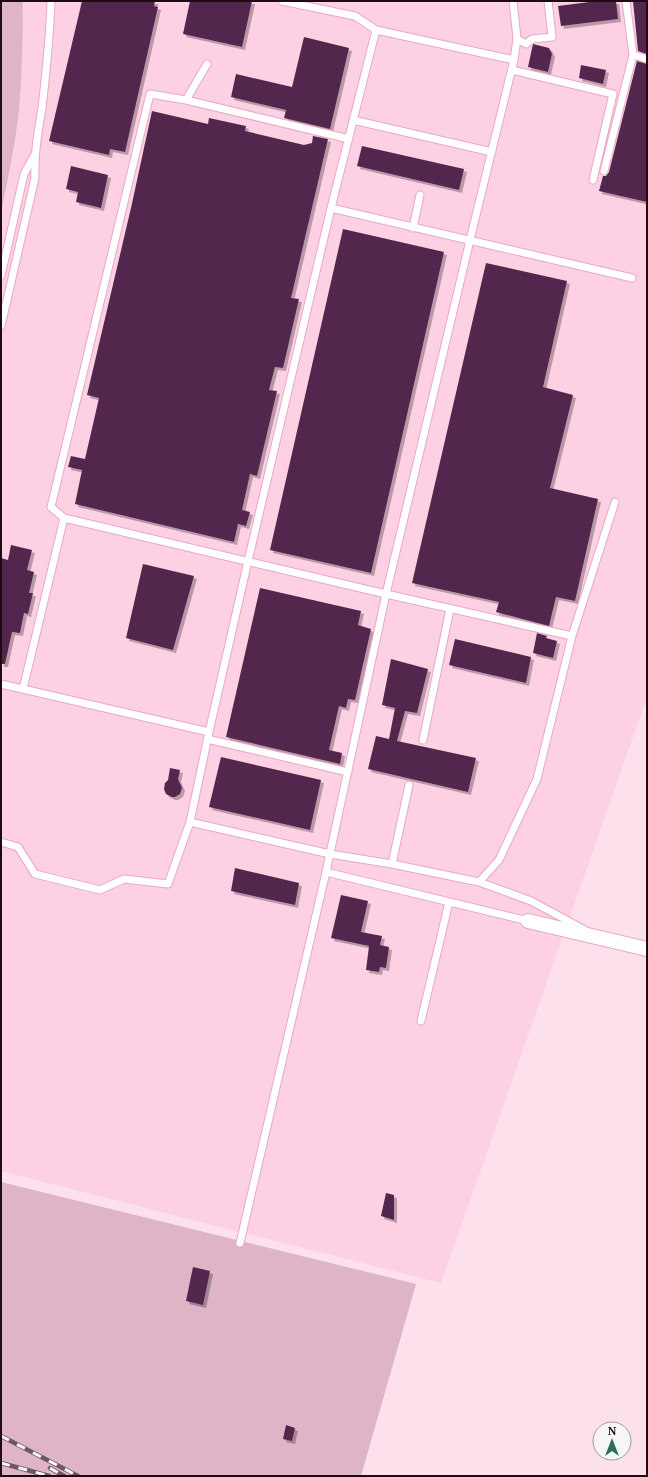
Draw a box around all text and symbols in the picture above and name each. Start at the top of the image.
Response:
north arrow [592,1421,632,1461]
text: N [608,1423,617,1438]

